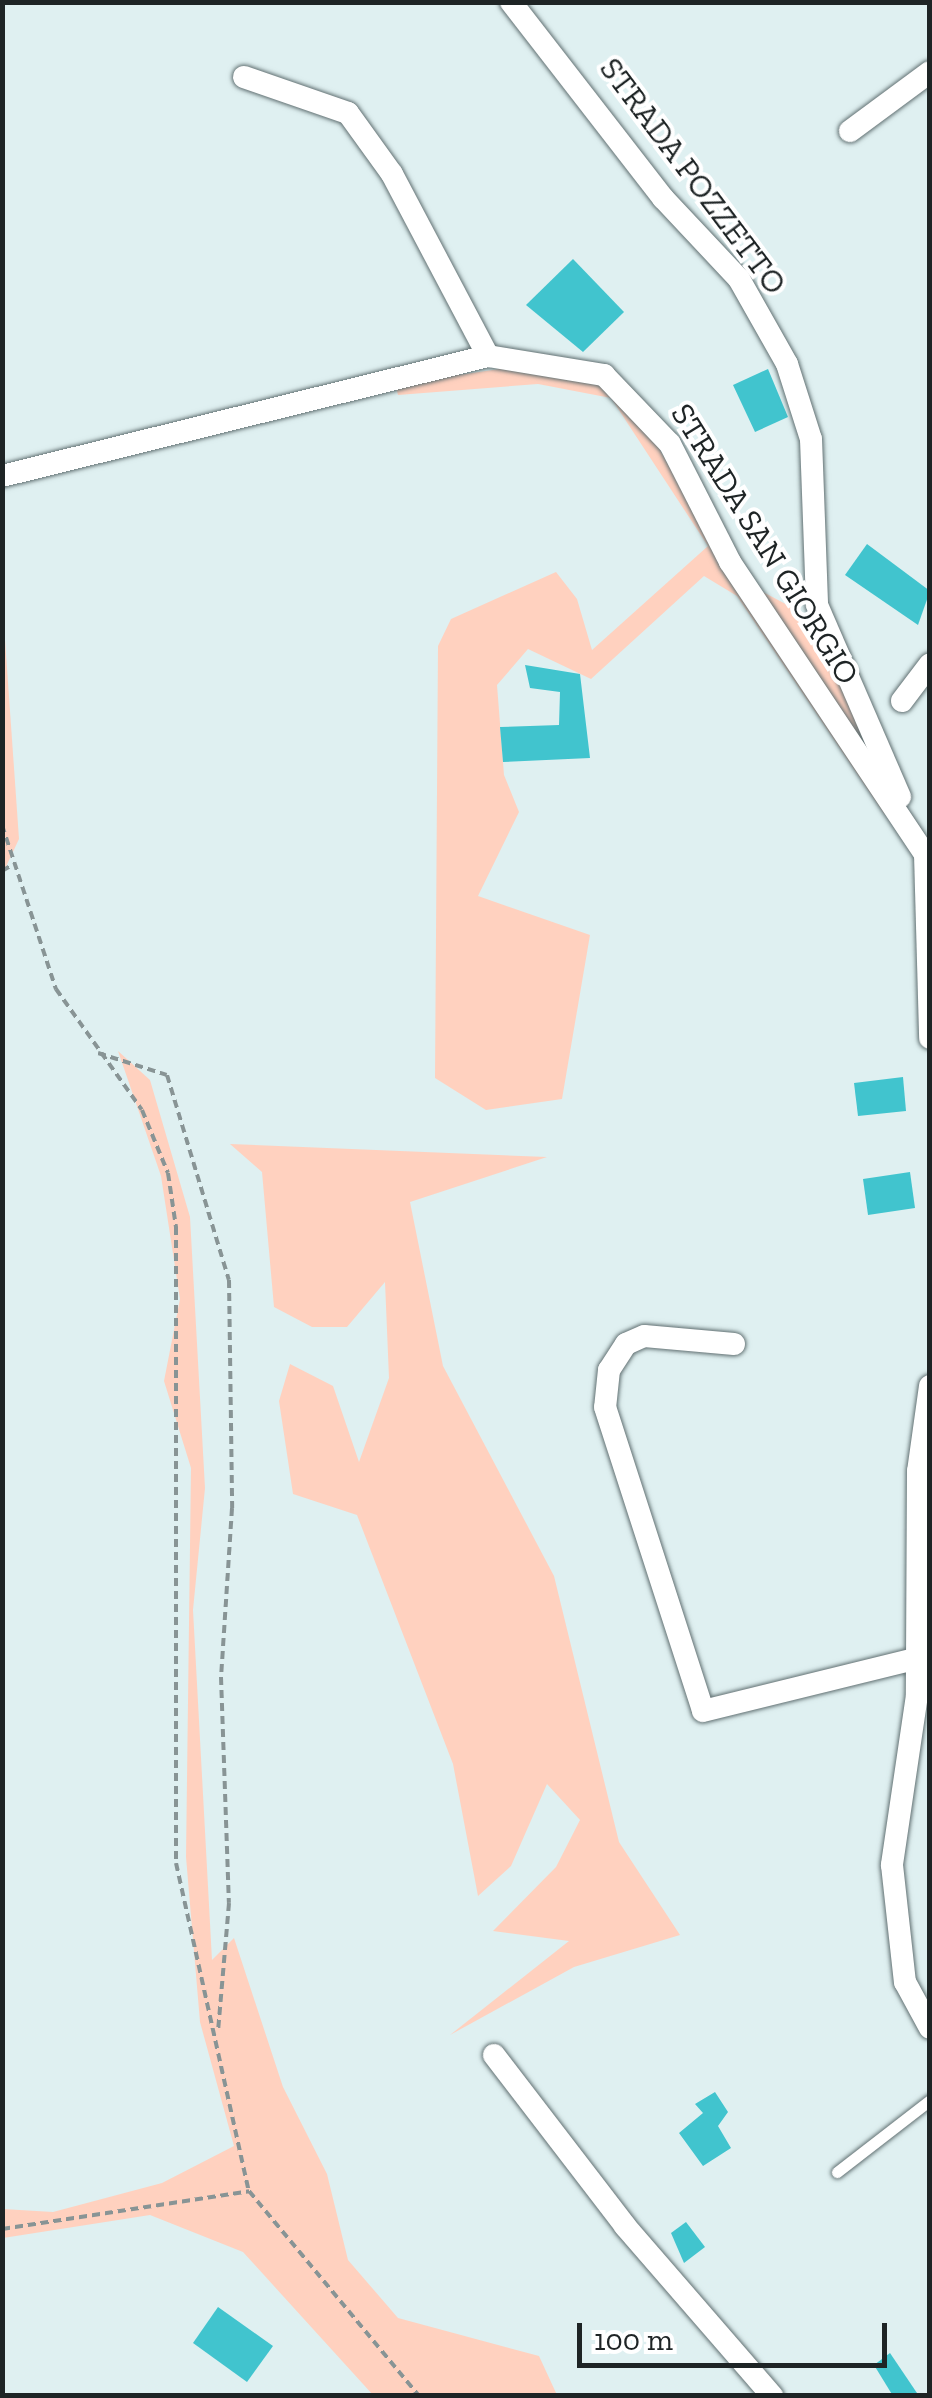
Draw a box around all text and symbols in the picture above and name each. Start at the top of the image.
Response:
street label: STRADA POZZETTO [591,50,795,302]
street label: STRADA SAN GIORGIO [663,396,867,692]
scale bar [582,2303,892,2365]
text: 100 m [594,2322,673,2358]

